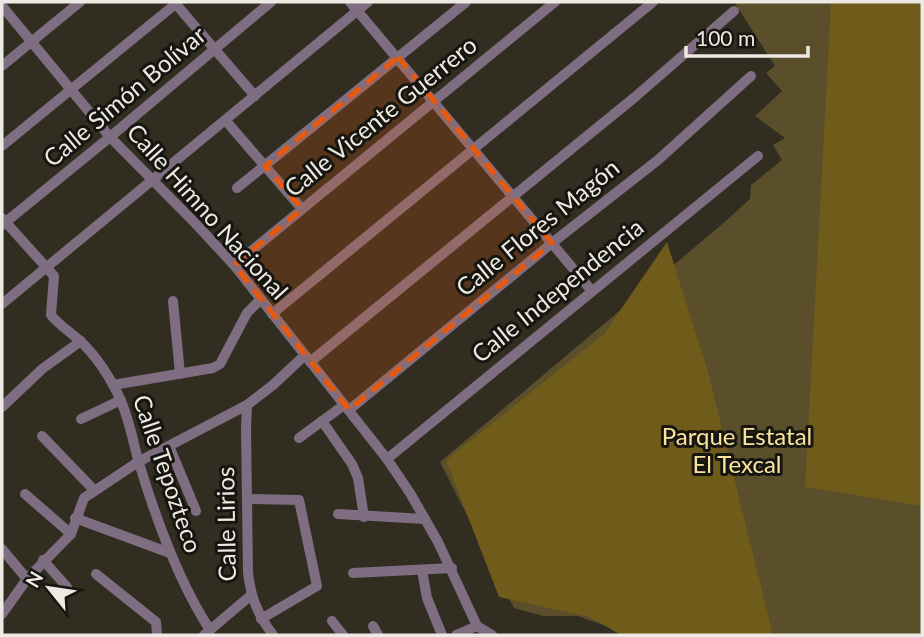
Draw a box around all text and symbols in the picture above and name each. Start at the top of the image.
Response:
scale bar [686,14,808,58]
street label: Calle Simón Bolívar [37,19,211,172]
text: 100 m [696,25,755,50]
street label: Calle Vicente Guerrero [278,29,482,202]
street label: Calle Himno Nacional [122,117,295,305]
street label: Calle Flores Magón [450,152,624,301]
street label: Calle Independencia [465,212,649,368]
street label: Calle Tepozteco [128,391,209,556]
park label: Parque Estatal El Texcal [662,421,812,478]
street label: Calle Lirios [210,466,241,582]
north arrow [14,553,84,623]
text: N [20,567,47,591]

